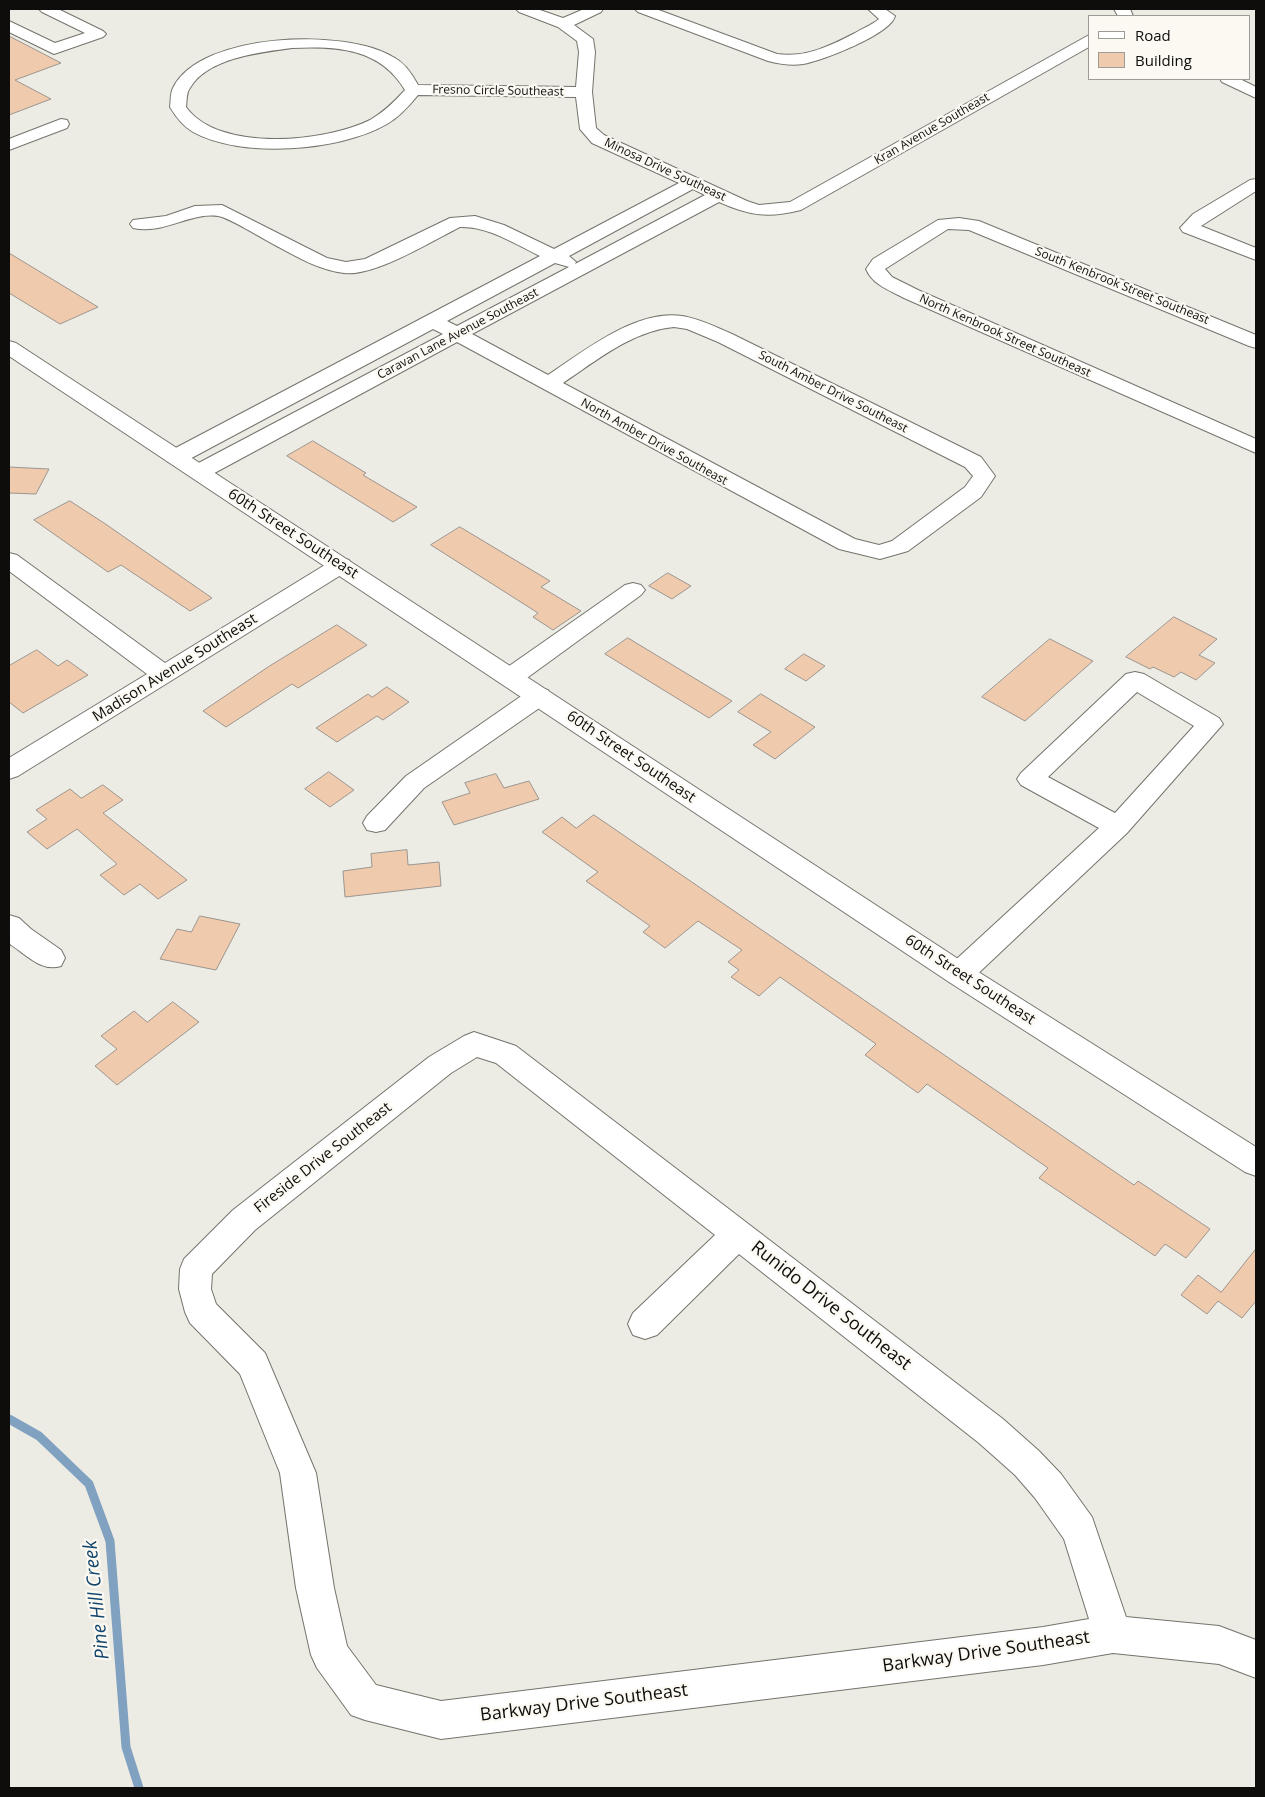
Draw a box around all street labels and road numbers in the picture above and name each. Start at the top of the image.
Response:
street label: Fresno Circle Southeast [432,83,564,99]
street label: Kran Avenue Southeast [872,90,992,168]
street label: Minosa Drive Southeast [602,135,728,205]
street label: South Kenbrook Street Southeast [1033,244,1211,328]
street label: Caravan Lane Avenue Southeast [375,285,541,383]
street label: North Kenbrook Street Southeast [917,292,1093,380]
street label: South Amber Drive Southeast [756,348,910,436]
street label: North Amber Drive Southeast [578,396,730,488]
street label: 60th Street Southeast [225,485,361,583]
street label: Madison Avenue Southeast [89,610,261,726]
street label: 60th Street Southeast [563,707,699,807]
street label: 60th Street Southeast [902,931,1038,1029]
street label: Fireside Drive Southeast [251,1099,395,1217]
street label: Runido Drive Southeast [747,1237,915,1375]
street label: Barkway Drive Southeast [881,1627,1091,1677]
street label: Barkway Drive Southeast [479,1680,689,1726]

